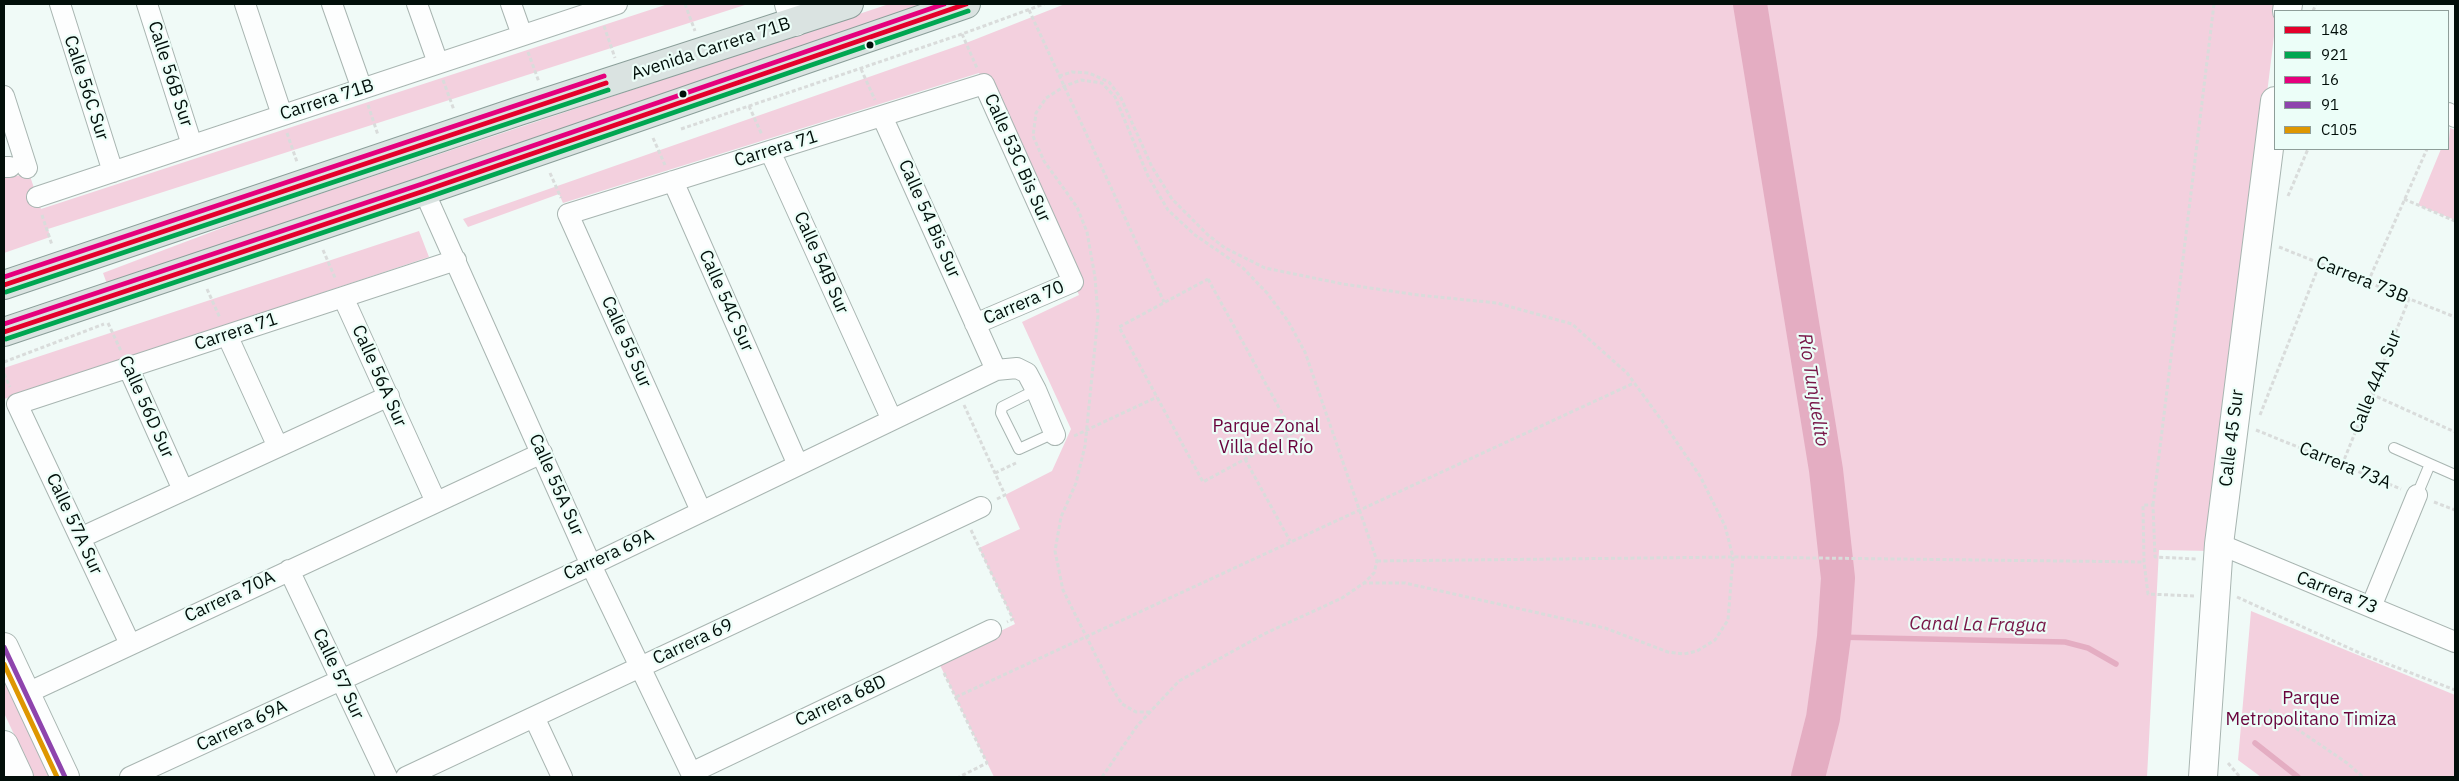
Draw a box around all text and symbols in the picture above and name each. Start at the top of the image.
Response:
legend [2274,10,2449,150]
street label: Avenida Carrera 71B [629,13,793,85]
street label: Calle 56B Sur [143,19,197,129]
text: 148 [2321,20,2348,39]
street label: Calle 56C Sur [59,33,113,143]
unlabelled marker [865,40,875,50]
text: 921 [2321,45,2348,64]
text: 16 [2321,70,2339,89]
street label: Carrera 71B [277,75,377,125]
unlabelled marker [678,89,688,99]
street label: Calle 53C Bis Sur [979,90,1055,226]
text: 91 [2321,95,2339,114]
text: C105 [2321,120,2357,139]
street label: Carrera 71 [732,126,820,172]
street label: Calle 54 Bis Sur [893,157,965,281]
street label: Calle 54B Sur [789,209,853,317]
street label: Calle 54C Sur [694,247,758,355]
street label: Carrera 73B [2313,252,2411,308]
street label: Carrera 70 [980,276,1068,330]
street label: Calle 55 Sur [596,293,656,391]
street label: Carrera 71 [192,308,280,356]
street label: Calle 56A Sur [347,322,411,430]
street label: Calle 44A Sur [2346,327,2406,437]
water label: Río Tunjuelito [1793,332,1833,448]
street label: Calle 56D Sur [114,352,178,462]
street label: Calle 45 Sur [2215,388,2249,488]
park label: Parque Zonal Villa del Río [1213,416,1319,458]
street label: Calle 55A Sur [524,431,588,539]
street label: Carrera 73A [2296,438,2394,494]
street label: Calle 57A Sur [41,470,107,578]
street label: Carrera 69A [560,525,658,585]
street label: Carrera 70A [181,567,279,627]
street label: Carrera 73 [2293,567,2381,619]
water label: Canal La Fragua [1909,612,2047,638]
street label: Carrera 69 [650,614,736,670]
street label: Calle 57 Sur [308,625,368,723]
street label: Carrera 68D [792,671,890,731]
park label: Parque Metropolitano Timiza [2226,688,2396,731]
street label: Carrera 69A [193,696,291,756]

